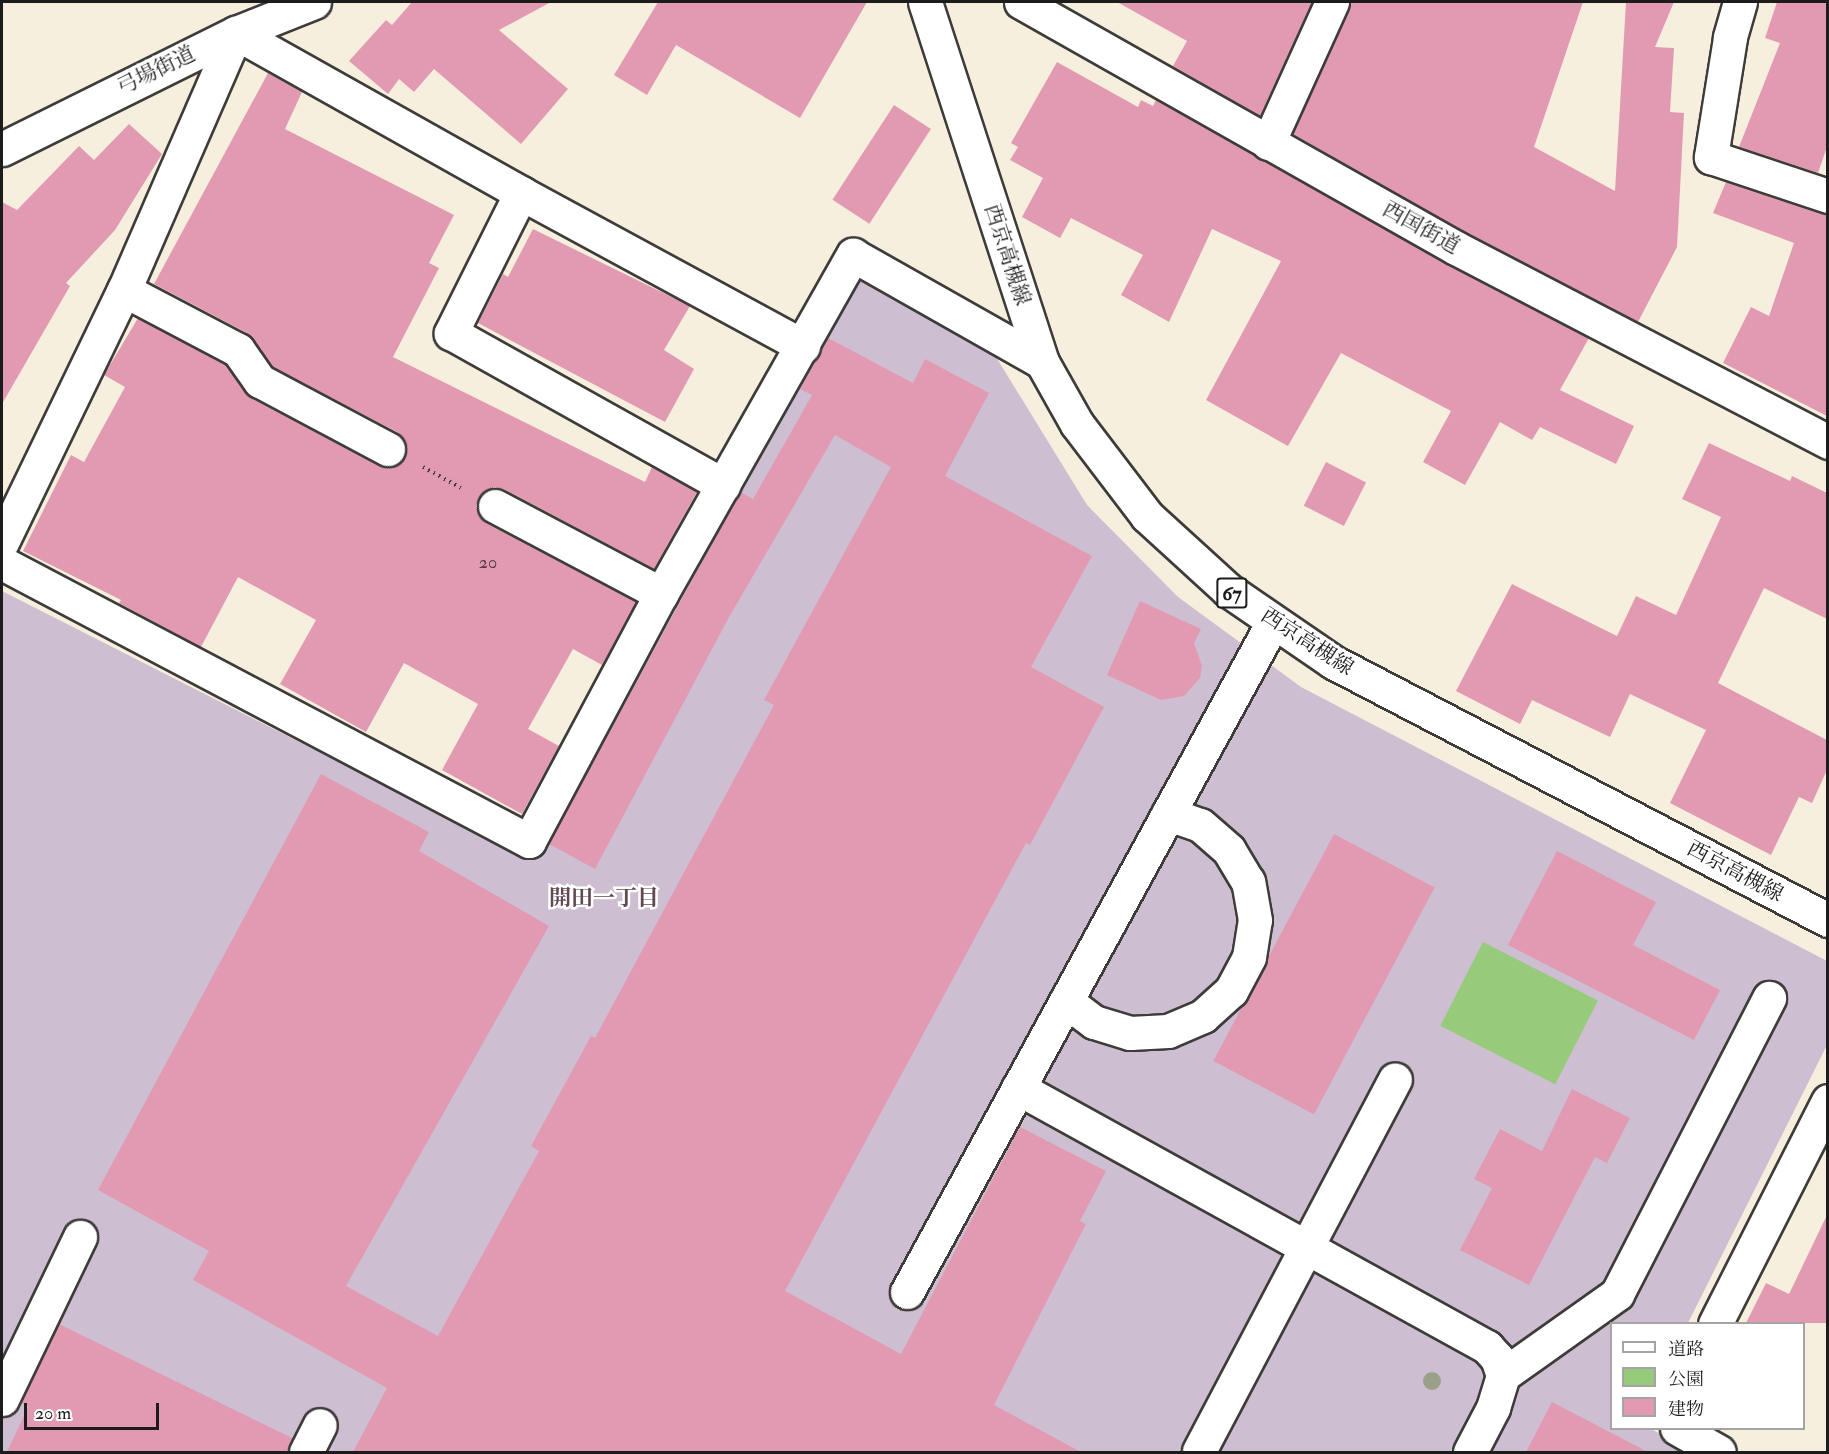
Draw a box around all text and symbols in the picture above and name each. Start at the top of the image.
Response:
street label: 弓場街道 [113,41,199,101]
street label: 西国街道 [1378,197,1464,259]
street label: 西京高槻線 [979,201,1035,309]
house number: 20 [479,552,497,574]
road number: 67 [1216,576,1248,610]
street label: 西京高槻線 [1256,603,1358,681]
street label: 西京高槻線 [1683,836,1787,908]
district label: 開田一丁目 [549,886,659,912]
legend [1610,1322,1805,1430]
text: 道路 [1668,1338,1704,1361]
text: 公園 [1668,1368,1704,1391]
scale bar [27,1391,162,1429]
text: 建物 [1668,1398,1704,1421]
text: 20 m [35,1402,71,1425]

